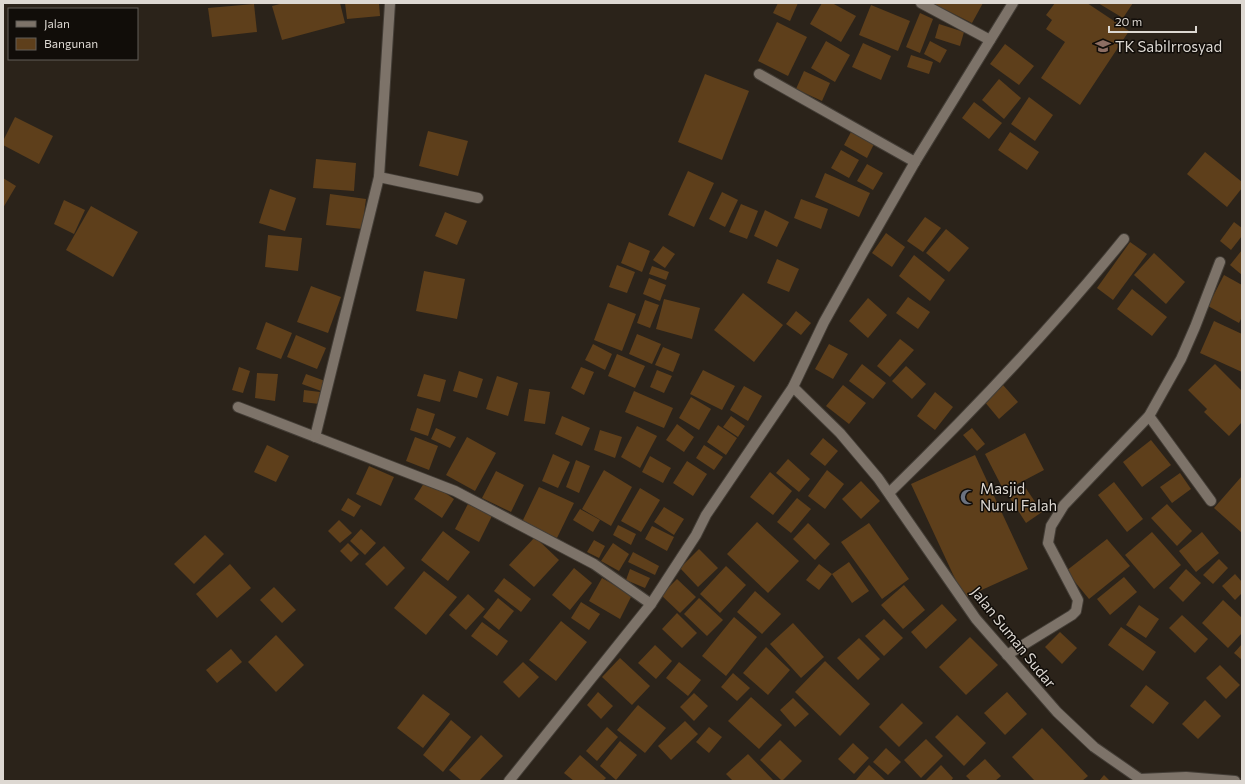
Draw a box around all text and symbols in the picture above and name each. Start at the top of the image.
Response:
legend [8,8,138,60]
scale bar [1109,8,1196,34]
text: 20 m [1115,14,1142,28]
text: Jalan [44,16,70,31]
text: Bangunan [44,36,98,50]
school or university icon: TK Sabilrrosyad [1094,37,1112,55]
place label: TK Sabilrrosyad [1115,37,1222,55]
place label: Masjid Nurul Falah [980,479,1057,514]
mosque icon: Masjid Nurul Falah [959,488,977,506]
street label: Jalan Suman Sudar [968,583,1060,691]

